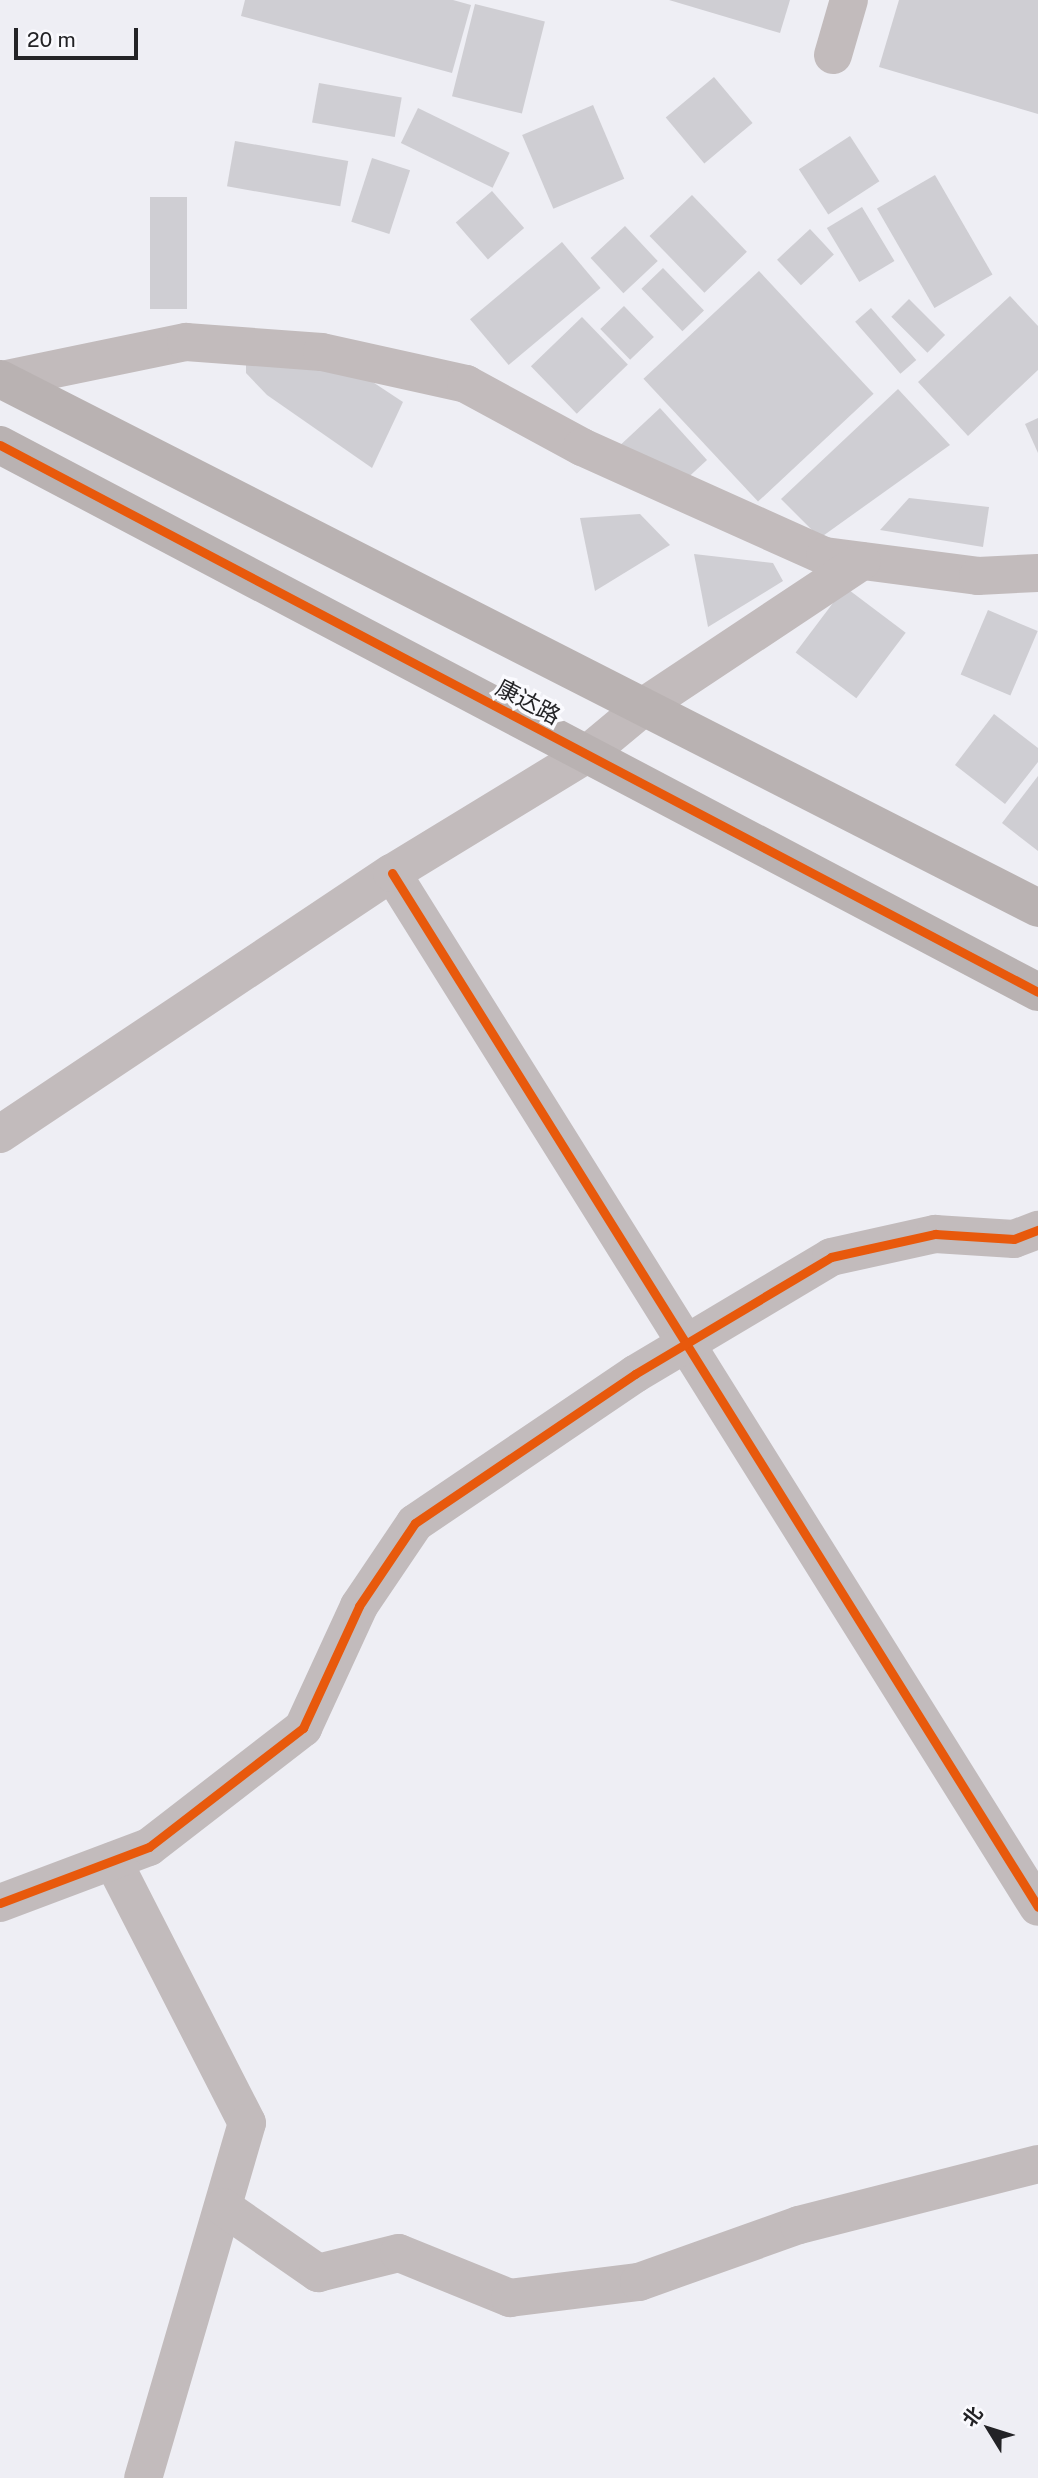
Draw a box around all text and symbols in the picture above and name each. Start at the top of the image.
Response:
scale bar [18,14,142,58]
text: 20 m [27,27,76,52]
street label: 康达路 [491,674,565,730]
north arrow [954,2394,1024,2464]
text: 北 [958,2402,987,2430]

